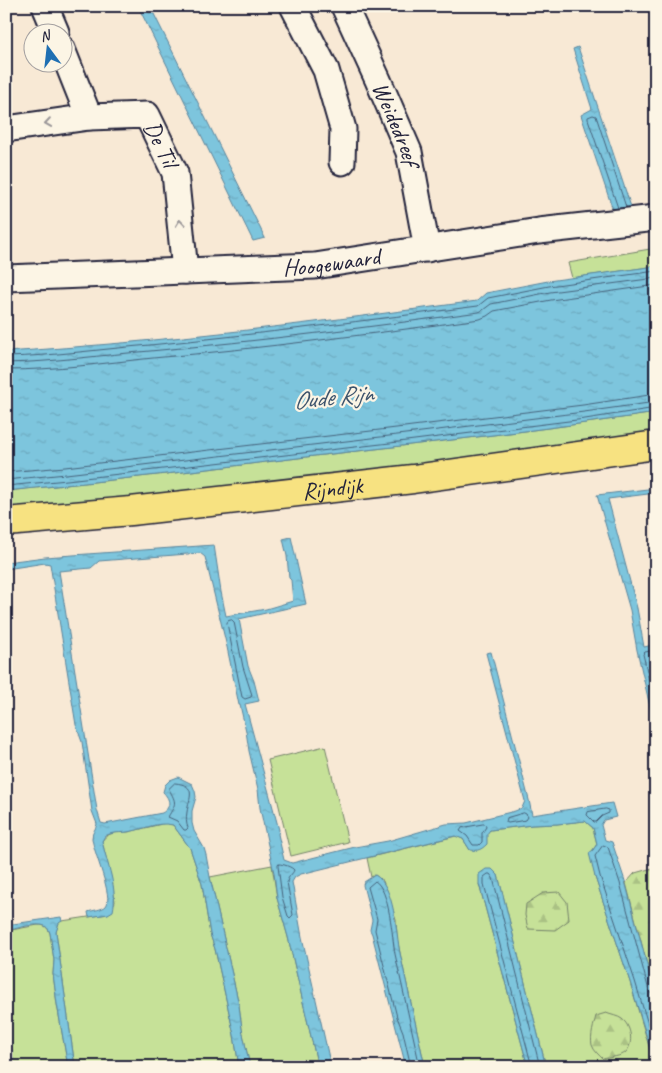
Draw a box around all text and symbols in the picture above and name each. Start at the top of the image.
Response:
north arrow [22,22,72,72]
text: N [38,26,53,45]
street label: Weidedreef [366,77,427,173]
street label: De Til [137,116,186,175]
one-way arrow [43,117,51,128]
one-way arrow [175,218,186,226]
street label: Hoogewaard [282,241,386,282]
water label: Oude Rijn [292,377,377,417]
street label: Rijndijk [300,470,366,506]

